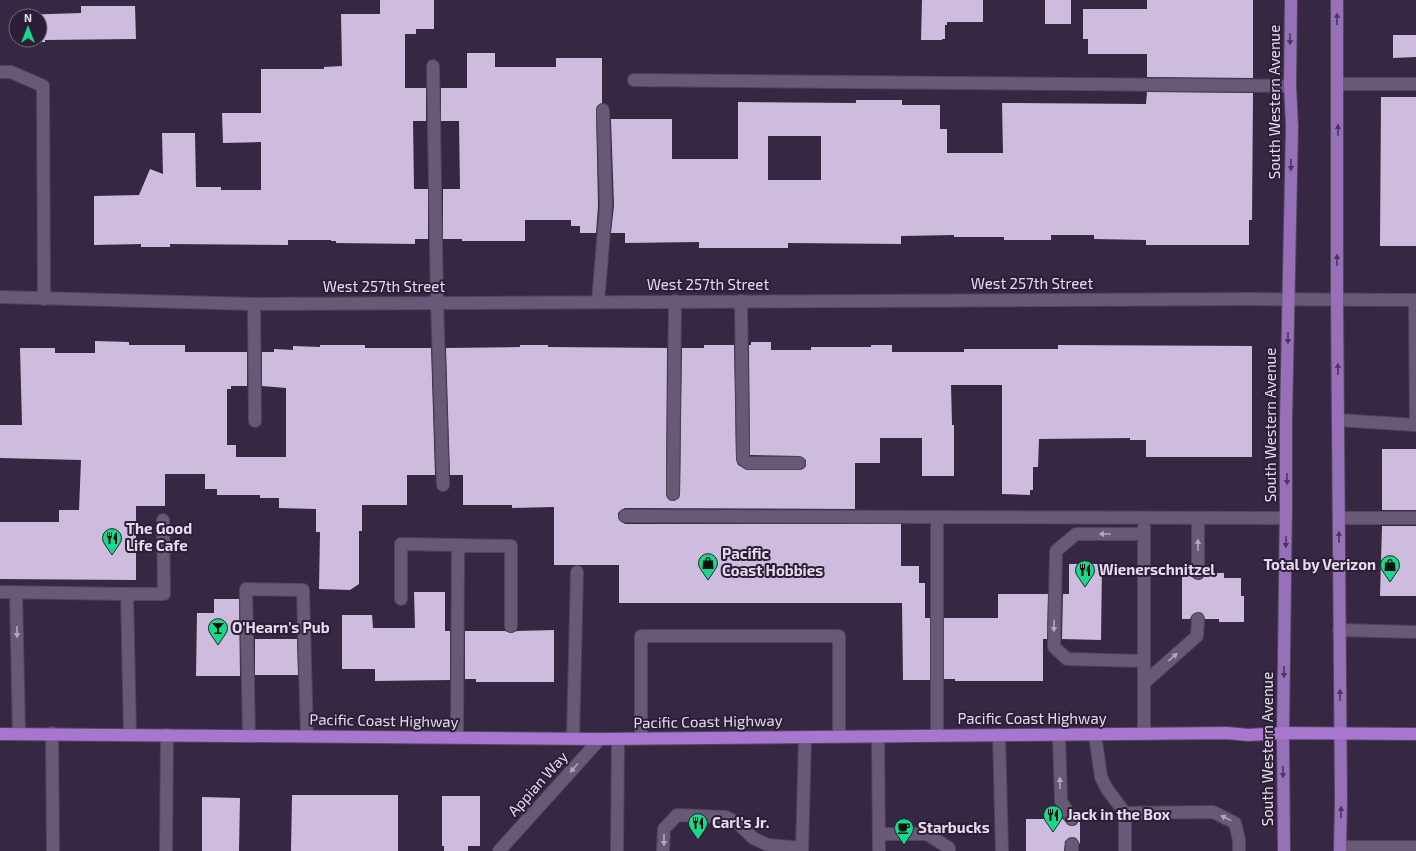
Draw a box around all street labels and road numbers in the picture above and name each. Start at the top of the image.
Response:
street label: South Western Avenue [1265,25,1283,179]
street label: West 257th Street [971,274,1093,292]
street label: West 257th Street [647,275,769,293]
street label: West 257th Street [323,277,445,295]
street label: South Western Avenue [1261,348,1279,502]
street label: South Western Avenue [1258,672,1276,826]
street label: Pacific Coast Highway [957,709,1107,727]
street label: Pacific Coast Highway [309,710,459,730]
street label: Pacific Coast Highway [633,711,783,731]
street label: Appian Way [504,747,571,819]

